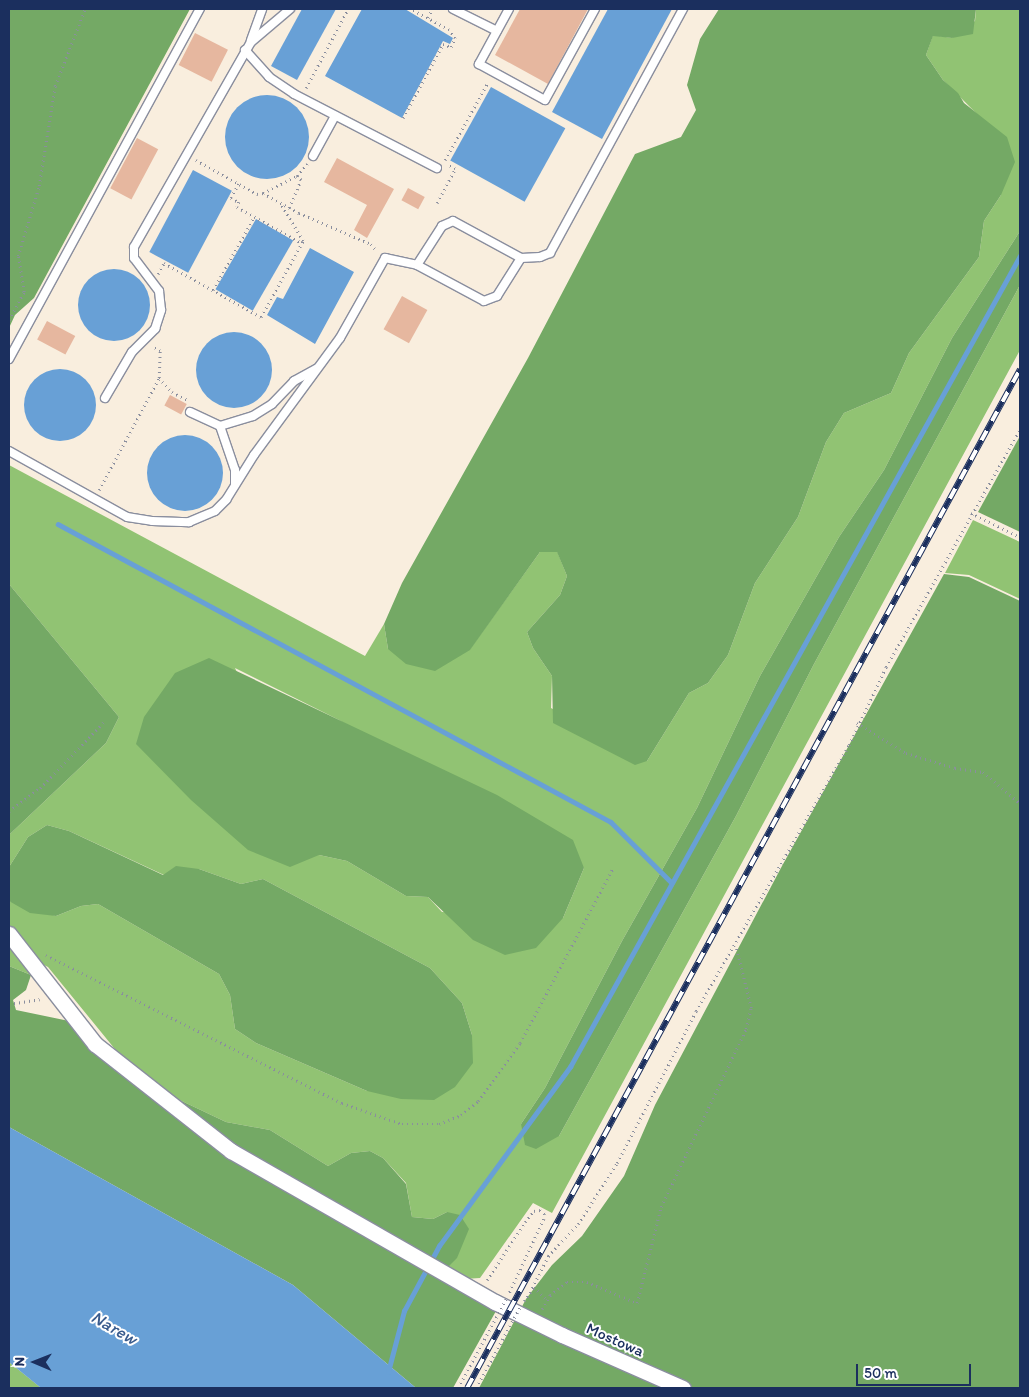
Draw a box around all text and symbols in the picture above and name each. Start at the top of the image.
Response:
water label: Narew [87,1306,141,1350]
street label: Mostowa [583,1319,647,1361]
north arrow [10,1337,60,1387]
scale bar [859,1354,974,1386]
text: N [11,1357,28,1367]
text: 50 m [864,1364,897,1382]

